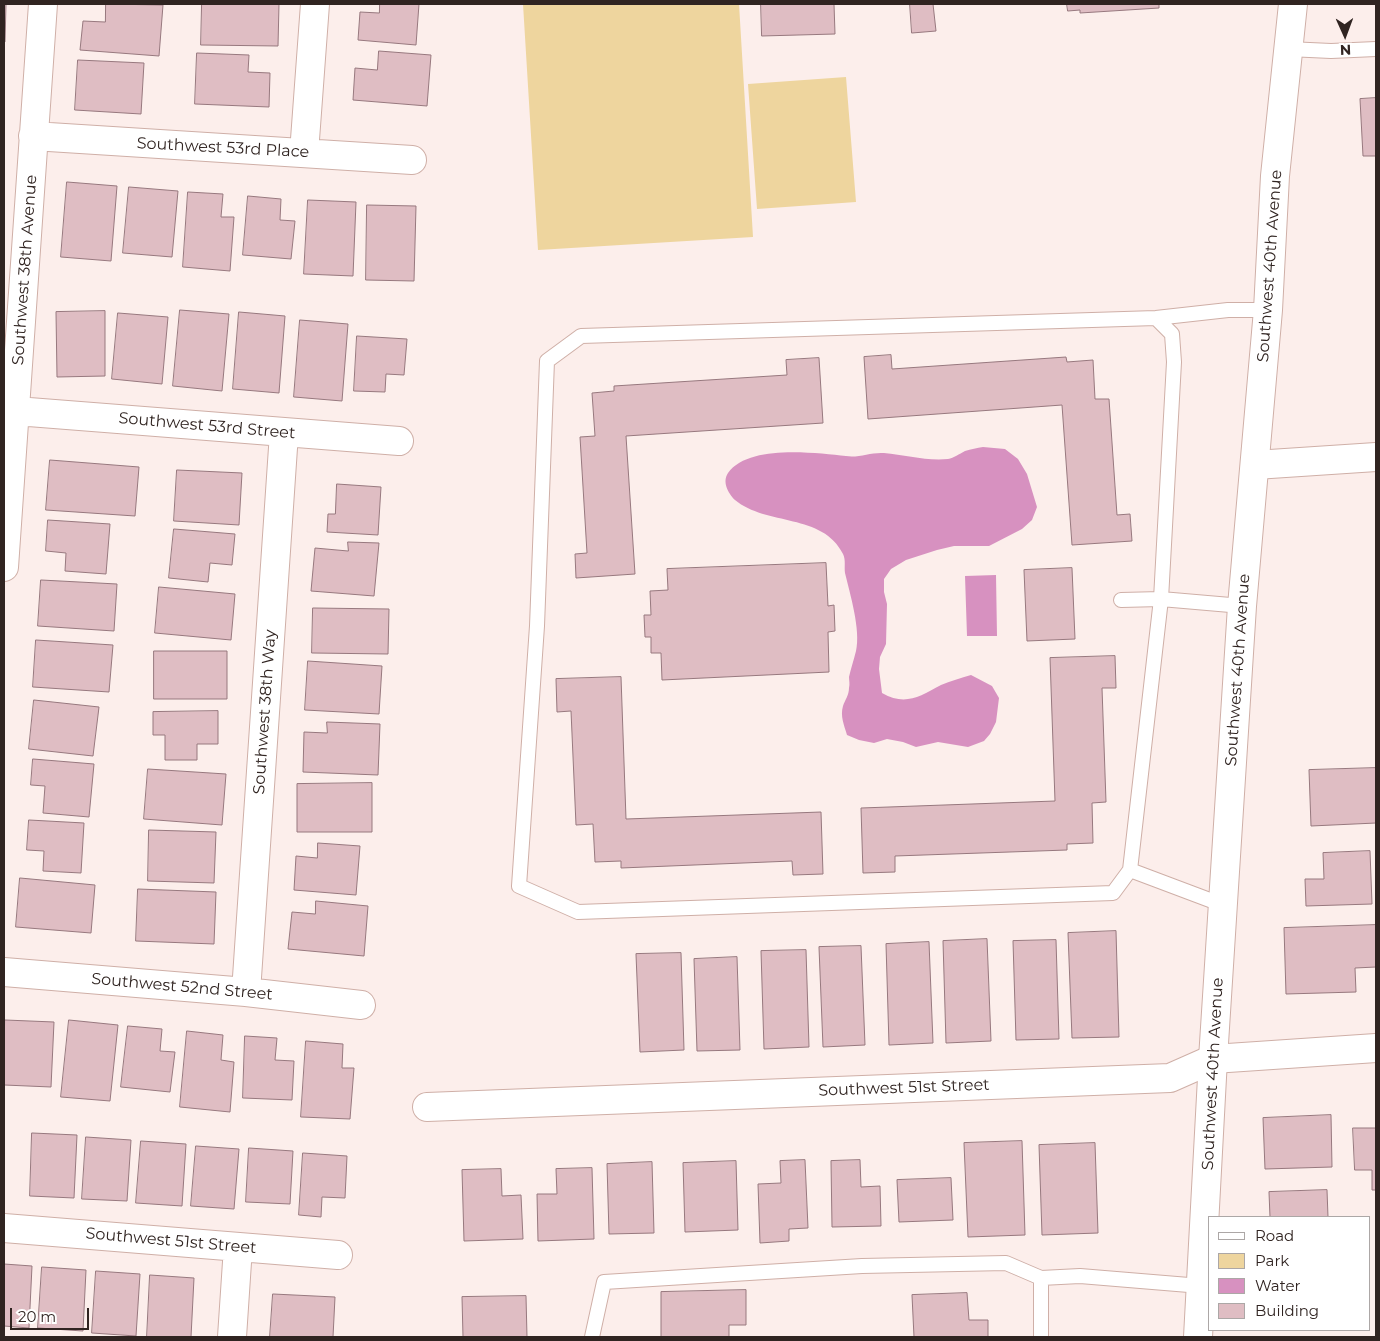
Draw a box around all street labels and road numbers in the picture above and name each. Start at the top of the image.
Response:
street label: Southwest 53rd Place [136,134,310,162]
street label: Southwest 40th Avenue [1254,169,1286,363]
street label: Southwest 38th Avenue [9,174,41,366]
street label: Southwest 53rd Street [118,409,296,443]
street label: Southwest 40th Avenue [1222,573,1254,767]
street label: Southwest 38th Way [250,629,280,795]
street label: Southwest 52nd Street [90,970,274,1004]
street label: Southwest 40th Avenue [1198,977,1228,1171]
street label: Southwest 51st Street [818,1075,990,1101]
street label: Southwest 51st Street [85,1224,257,1258]

